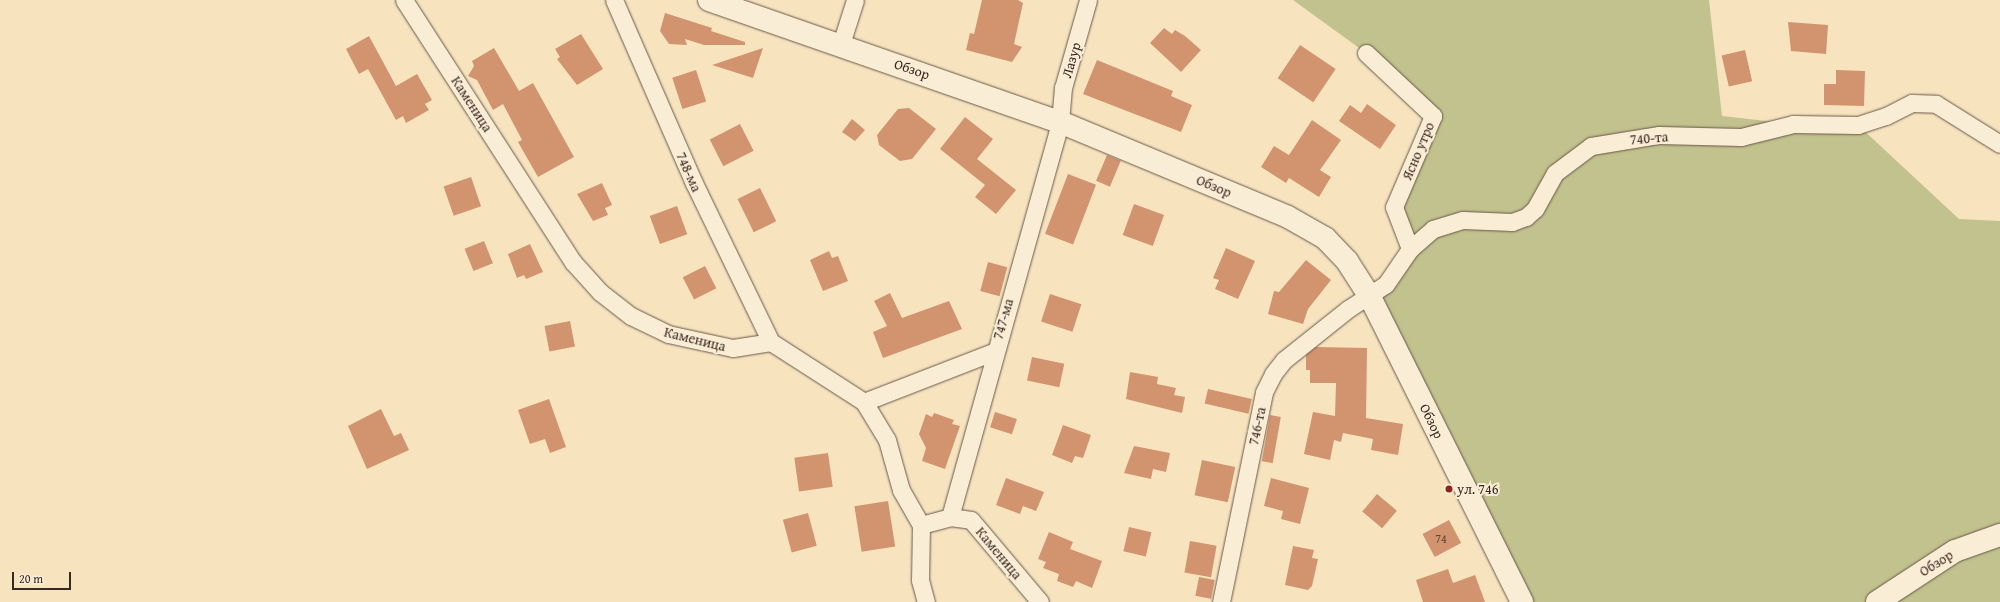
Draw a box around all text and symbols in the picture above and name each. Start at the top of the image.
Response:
street label: Лазур [1058,40,1084,80]
street label: Обзор [892,55,932,83]
street label: Каменица [448,73,496,135]
street label: Ясно утро [1398,119,1438,183]
street label: 740-та [1629,128,1669,148]
street label: 748-ма [673,150,705,194]
street label: Обзор [1194,171,1234,201]
street label: 747-ма [989,297,1017,341]
street label: Каменица [662,323,728,355]
street label: Обзор [1416,401,1448,441]
street label: 746-та [1245,405,1269,447]
place label: ул. 746 [1457,481,1499,497]
marker: ул. 746 [1444,484,1454,494]
street label: Каменица [972,524,1026,582]
house number: 74 [1435,532,1447,546]
street label: Обзор [1916,546,1956,580]
scale bar [14,564,73,590]
text: 20 m [19,570,43,587]

